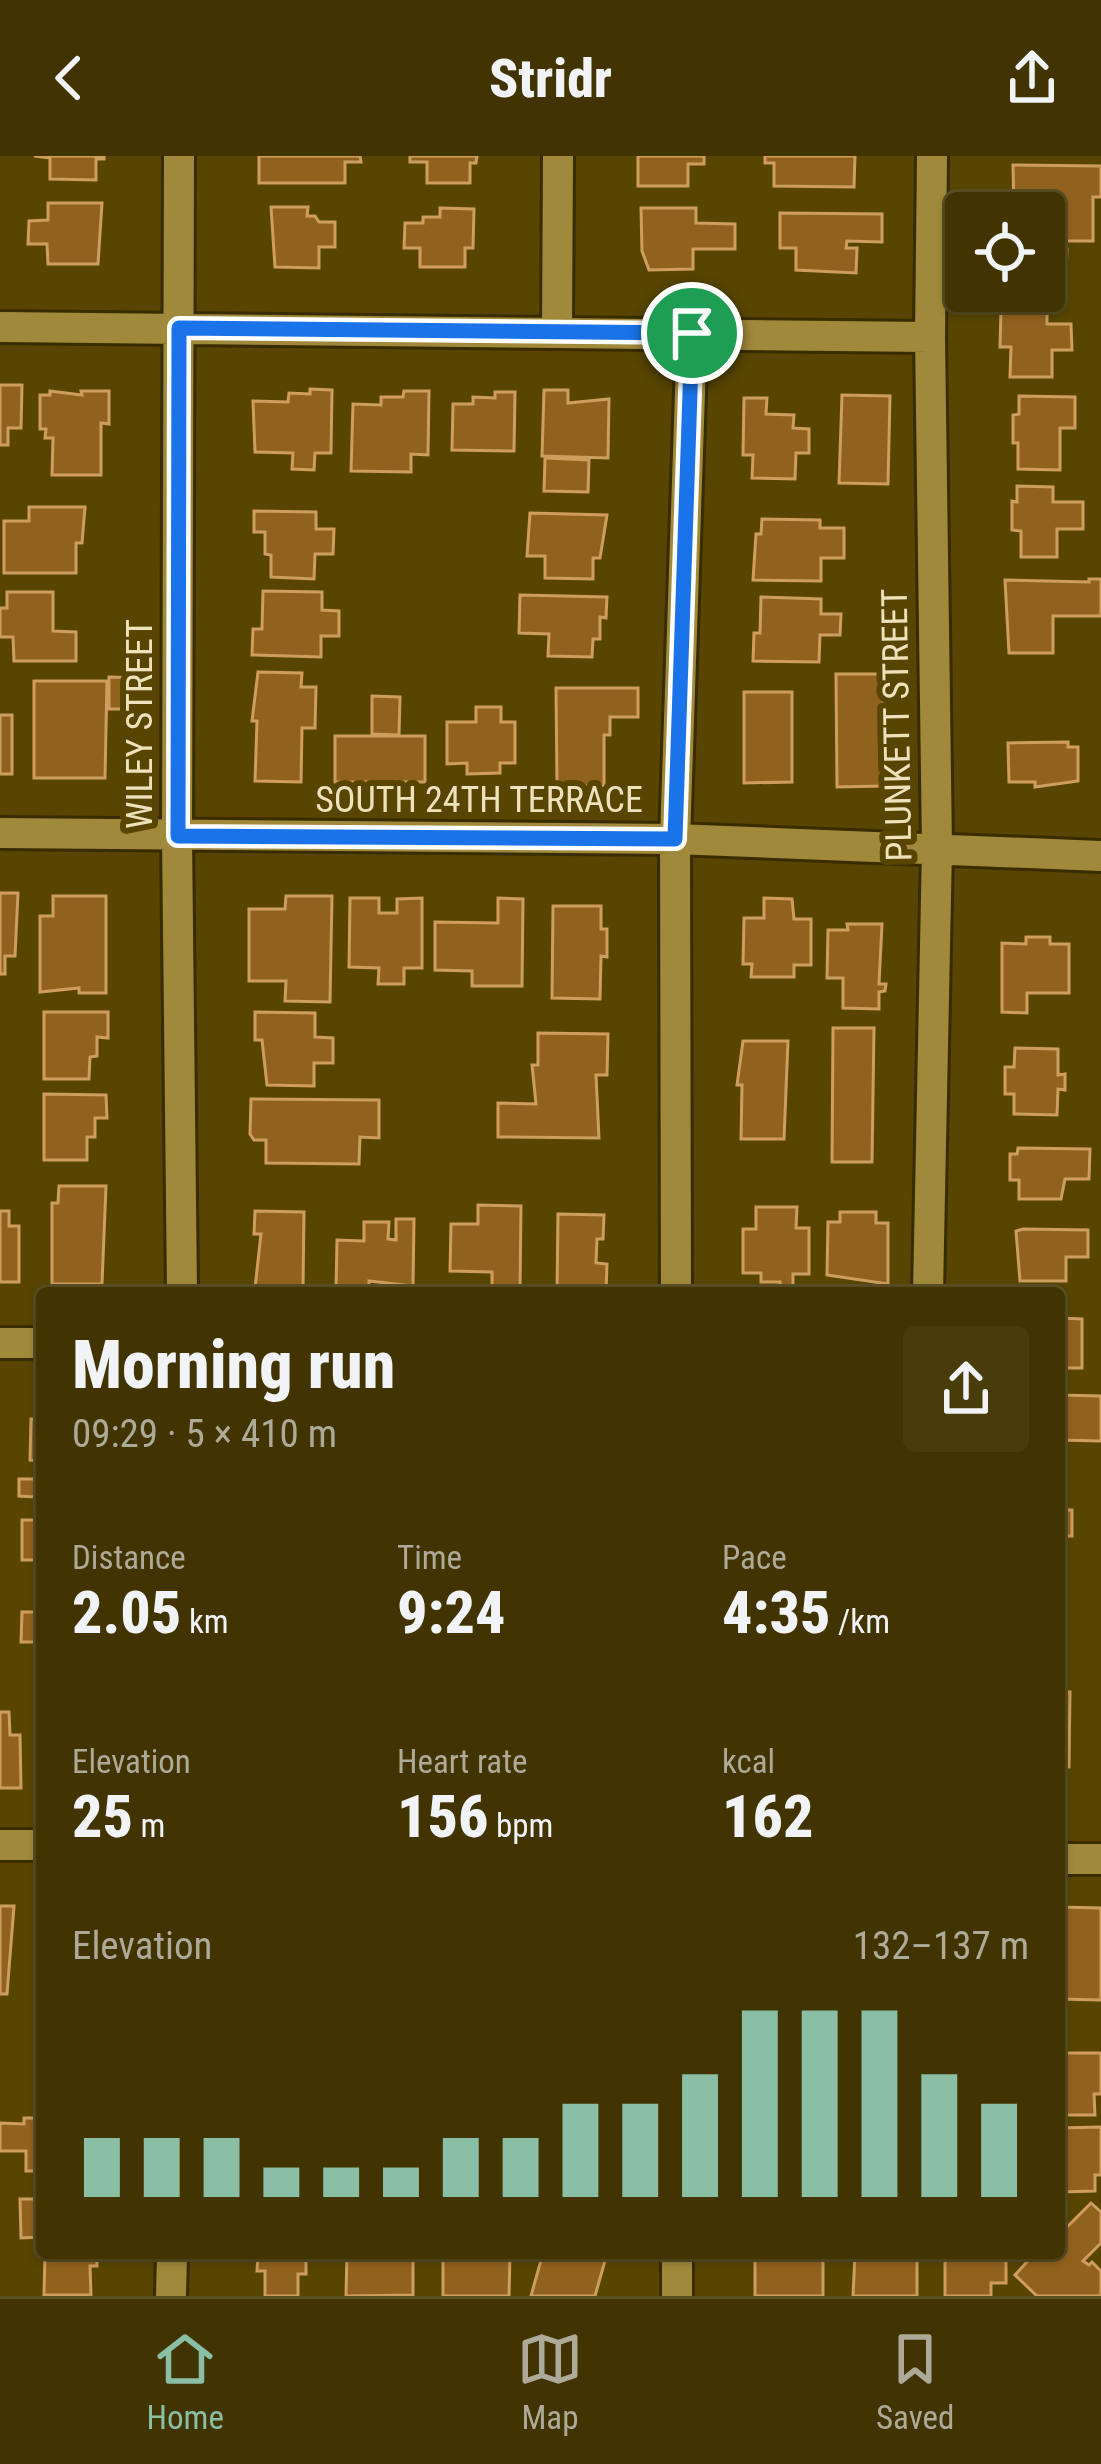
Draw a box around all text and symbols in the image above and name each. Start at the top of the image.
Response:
icon: back [36,45,102,111]
icon: share [999,45,1065,111]
text: Stridr [489,47,612,110]
map controls [945,192,1065,312]
button: locate [945,192,1065,312]
pin [641,282,743,384]
icon: arrive [659,300,725,366]
street label: PLUNKETT STREET [874,588,920,862]
street label: WILEY STREET [119,619,161,829]
street label: SOUTH 24TH TERRACE [315,779,643,821]
button: share [903,1326,1029,1452]
text: Morning run [72,1327,395,1404]
text: 09:29 · 5 × 410 m [72,1411,337,1457]
text: Distance [72,1538,186,1577]
text: Time [397,1538,462,1577]
text: Pace [722,1538,787,1577]
text: 2.05 [72,1577,181,1648]
text: 9:24 [397,1577,505,1648]
text: 4:35 [722,1577,830,1648]
text: km [181,1602,229,1641]
text: /km [830,1602,890,1641]
text: Elevation [72,1742,191,1781]
text: Heart rate [397,1742,527,1781]
text: kcal [722,1742,775,1781]
text: 25 [72,1781,133,1852]
text: 156 [397,1781,489,1852]
text: 162 [722,1781,814,1852]
text: m [133,1806,165,1845]
text: bpm [489,1806,553,1845]
text: Elevation [72,1923,212,1969]
text: 132–137 m [853,1923,1029,1969]
tab: Home [147,2326,224,2437]
tab: Map [517,2326,583,2437]
tab: Saved [876,2326,954,2437]

